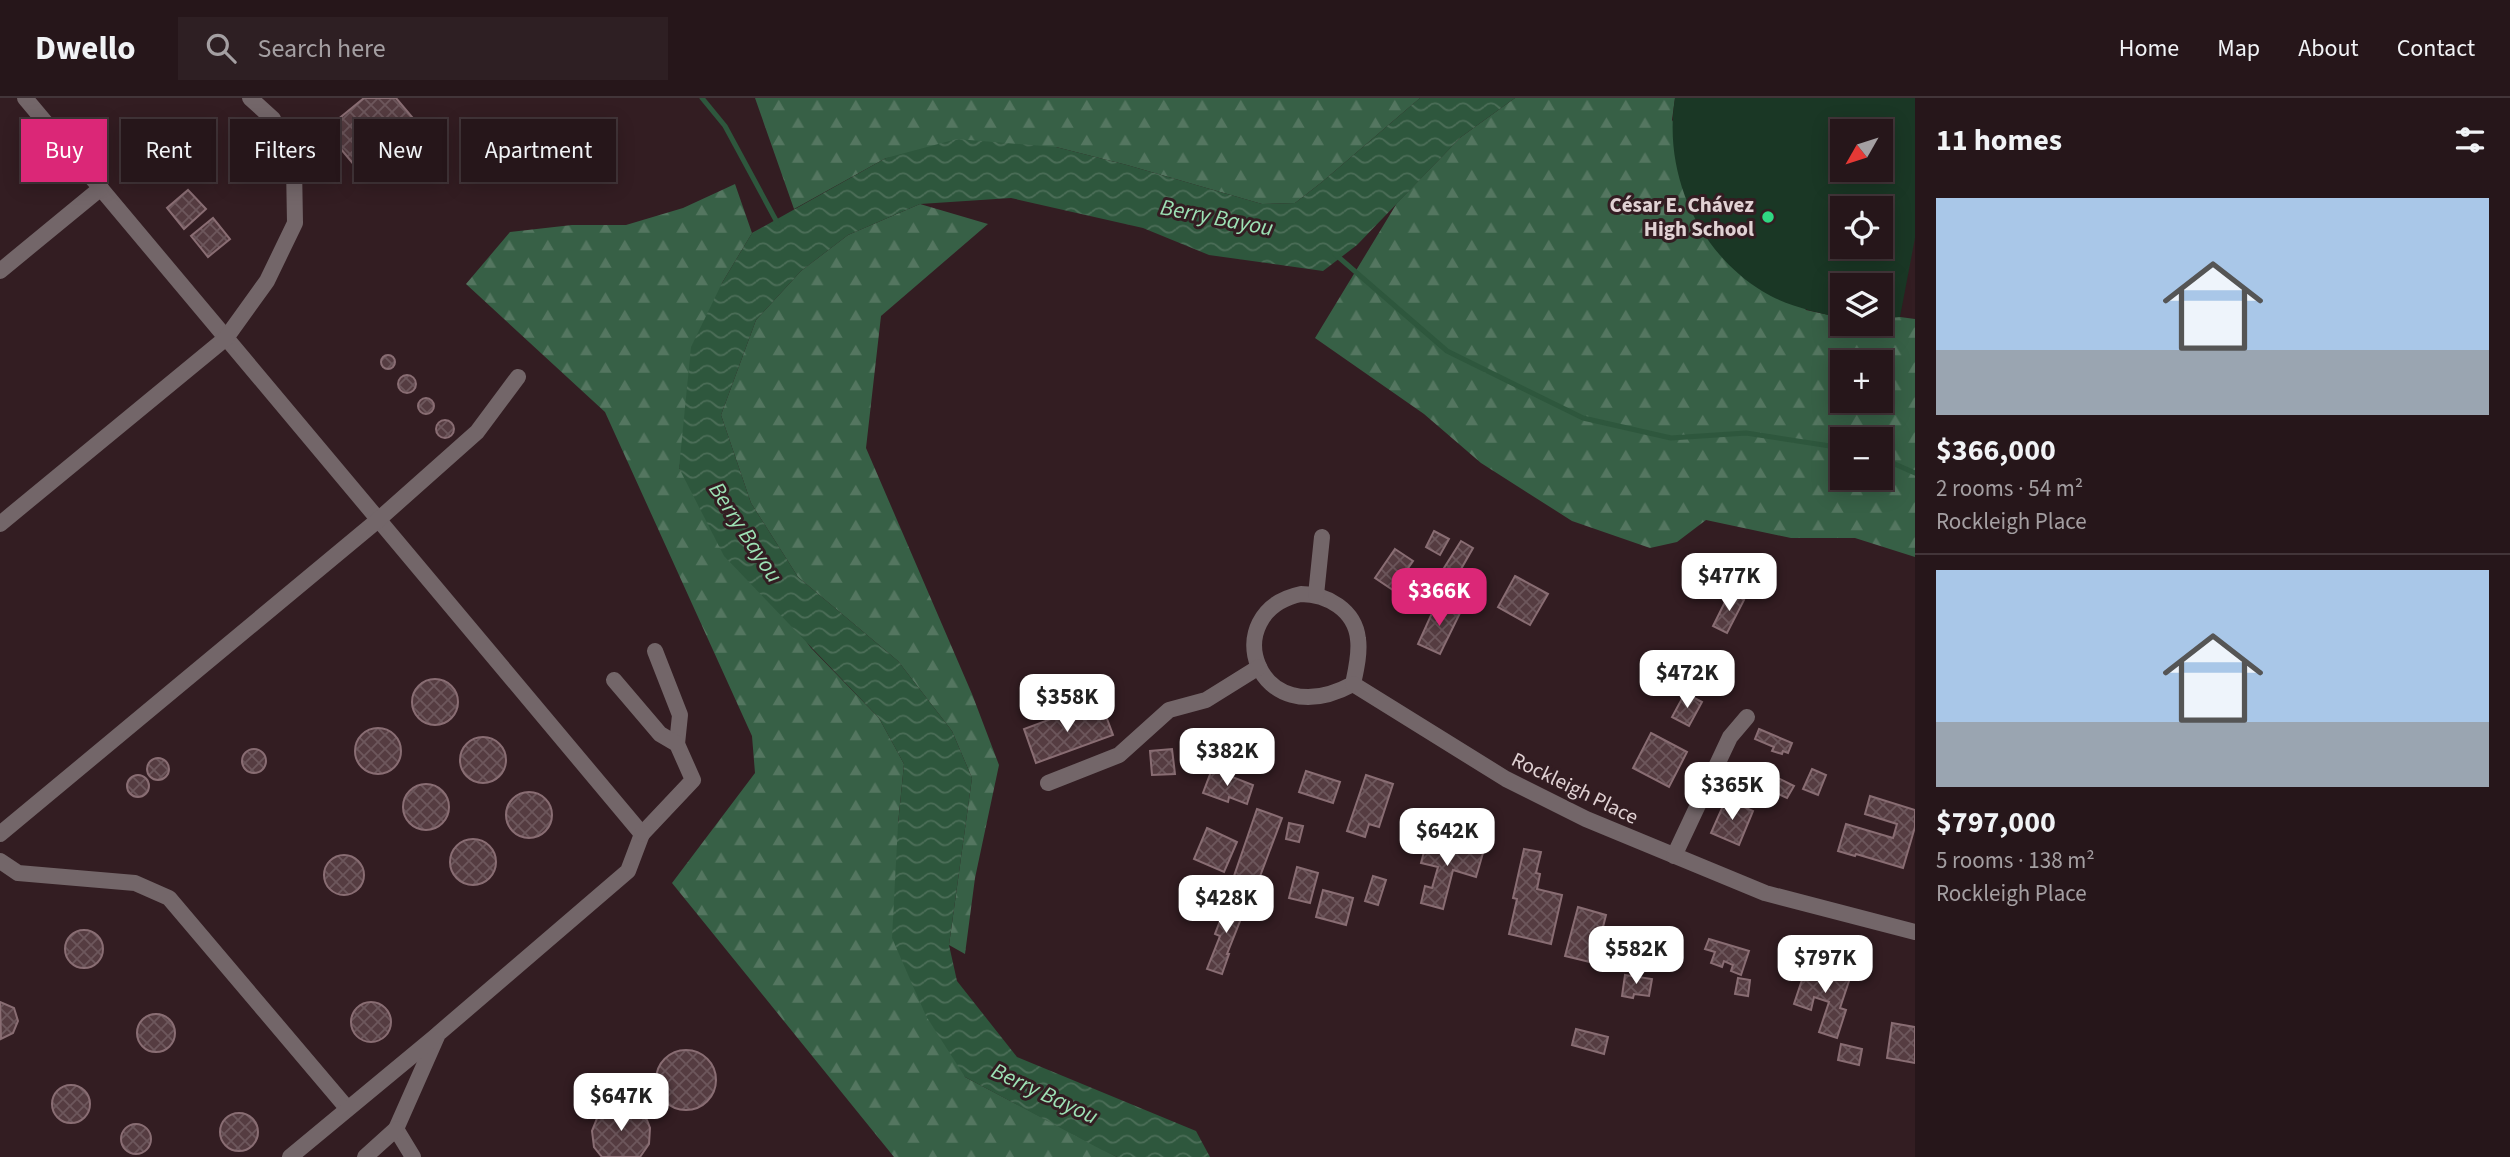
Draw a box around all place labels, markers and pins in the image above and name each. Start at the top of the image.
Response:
place label: César E. Chávez High School [1609,190,1754,244]
marker: César E. Chávez High School [1760,209,1776,225]
pin: $477K [1680,554,1778,613]
pin: $366K [1390,568,1488,628]
pin: $472K [1638,650,1736,710]
pin: $358K [1018,674,1116,734]
pin: $382K [1178,728,1276,788]
pin: $365K [1683,762,1781,822]
pin: $642K [1398,808,1496,868]
pin: $428K [1177,876,1275,935]
pin: $582K [1587,926,1685,986]
pin: $797K [1776,936,1874,995]
pin: $647K [572,1074,670,1133]

